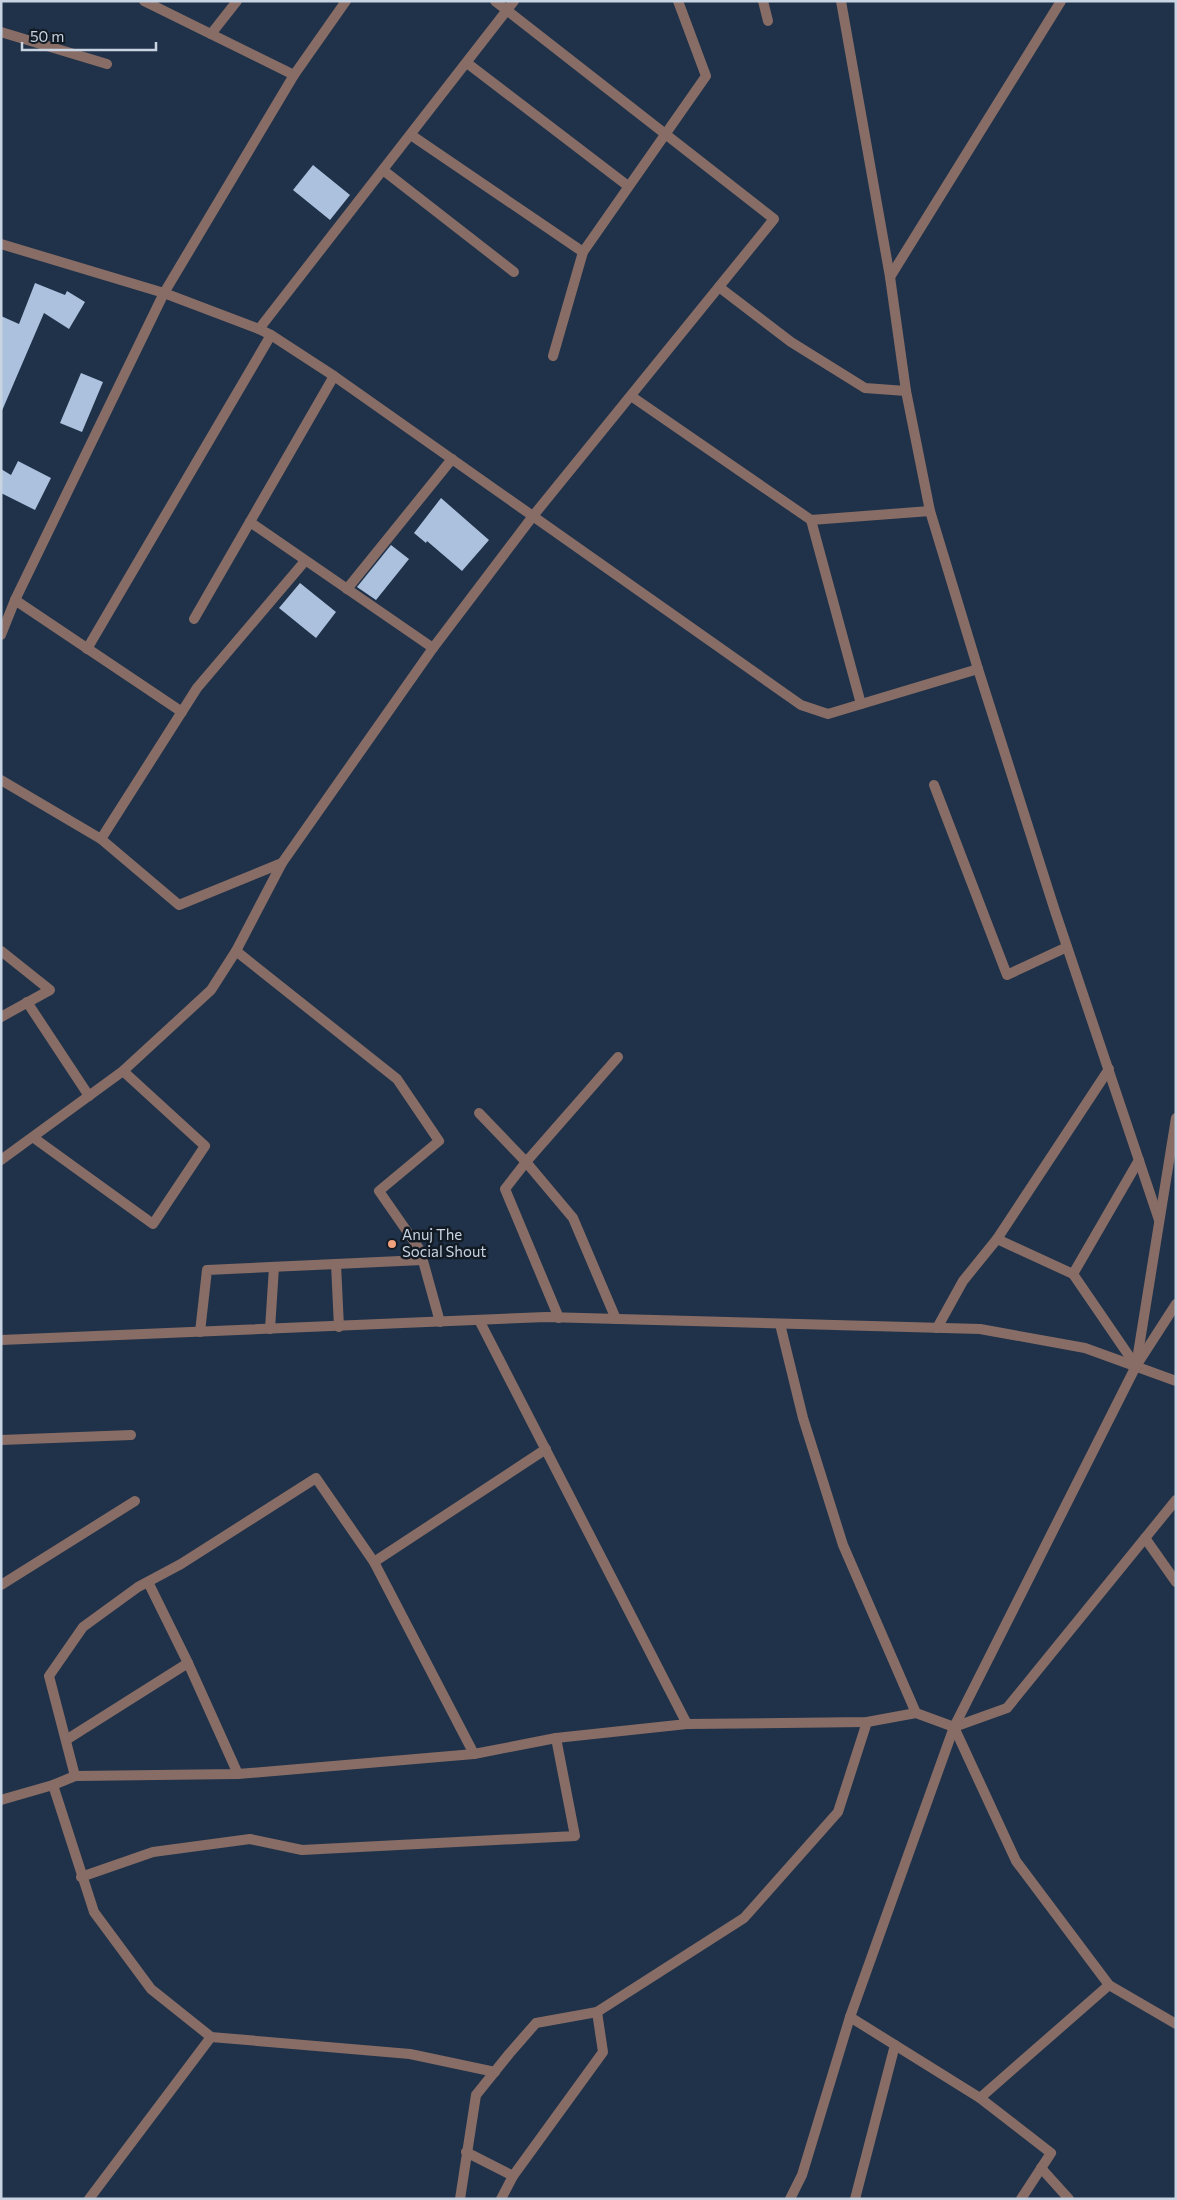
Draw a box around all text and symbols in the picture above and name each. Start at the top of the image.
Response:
scale bar [22,20,156,52]
text: 50 m [30,27,64,45]
place label: Anuj The Social Shout [402,1225,486,1260]
marker: Anuj The Social Shout [386,1238,398,1250]

